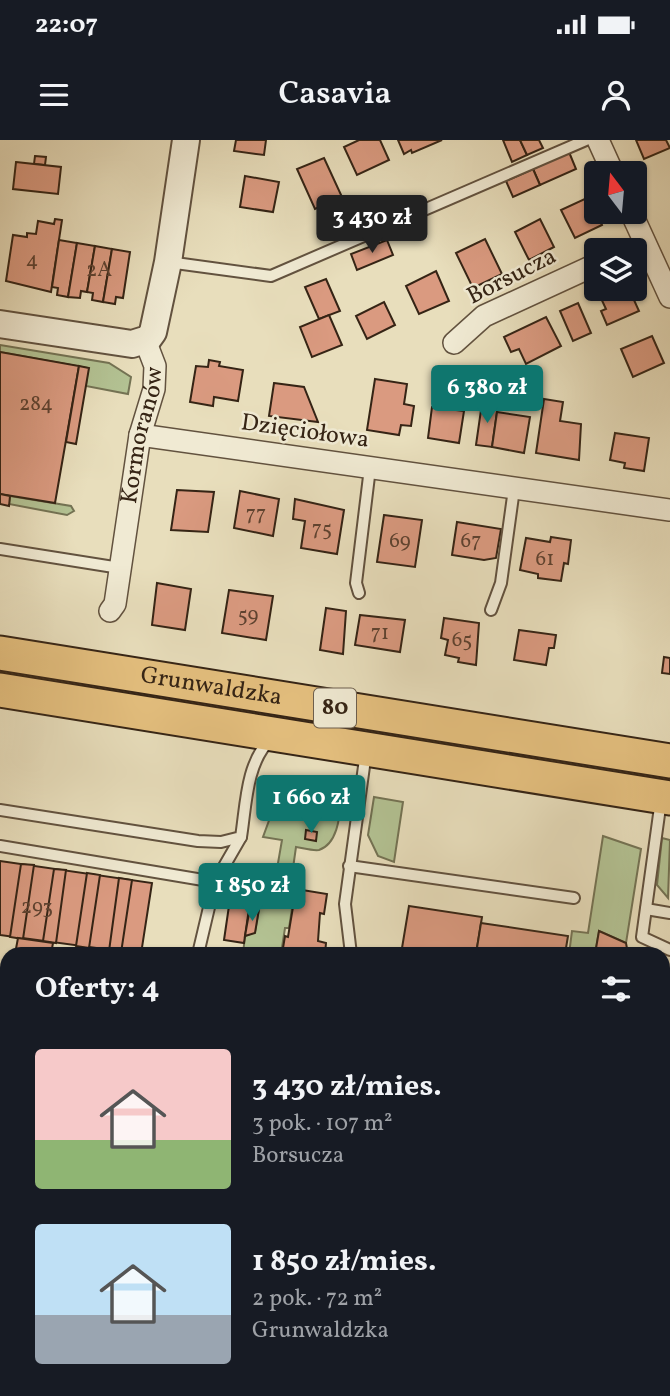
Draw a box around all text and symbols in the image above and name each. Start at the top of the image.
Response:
text: 22:07 [35,7,98,43]
text: Casavia [279,73,391,117]
icon: menu [35,76,73,114]
icon: person [597,76,635,114]
north arrow [584,161,648,224]
map controls [584,161,647,301]
pin: 3 430 zł [300,195,444,255]
text: 3 430 zł [332,202,412,234]
button: layers [584,238,647,301]
street label: Borsucza [461,240,563,314]
house number: 4 [26,246,38,275]
house number: 2A [86,256,112,285]
street label: Kormoranów [113,366,172,506]
pin: 6 380 zł [415,366,559,425]
text: 6 380 zł [447,372,527,404]
house number: 284 [19,390,53,419]
street label: Dzięciołowa [239,406,371,458]
house number: 77 [246,500,266,529]
house number: 75 [312,515,332,544]
house number: 69 [389,527,411,556]
house number: 67 [461,527,481,556]
house number: 61 [536,545,554,574]
house number: 59 [238,601,258,630]
house number: 71 [371,619,389,648]
house number: 65 [452,626,472,655]
street label: Grunwaldzka [138,659,285,715]
road number: 80 [314,688,356,728]
pin: 1 660 zł [239,776,383,835]
text: 1 660 zł [272,782,350,814]
pin: 1 850 zł [180,864,324,923]
text: 1 850 zł [214,870,290,902]
house number: 293 [21,893,53,922]
text: Oferty: 4 [35,968,160,1010]
icon: filters [597,970,635,1008]
text: 3 430 zł/mies. [252,1066,442,1108]
icon: home [91,1077,175,1161]
text: 3 pok. · 107 m² [252,1108,393,1140]
text: Borsucza [252,1140,344,1172]
text: 1 850 zł/mies. [252,1241,436,1283]
icon: home [91,1252,175,1336]
text: 2 pok. · 72 m² [252,1283,382,1315]
text: Grunwaldzka [252,1315,389,1347]

